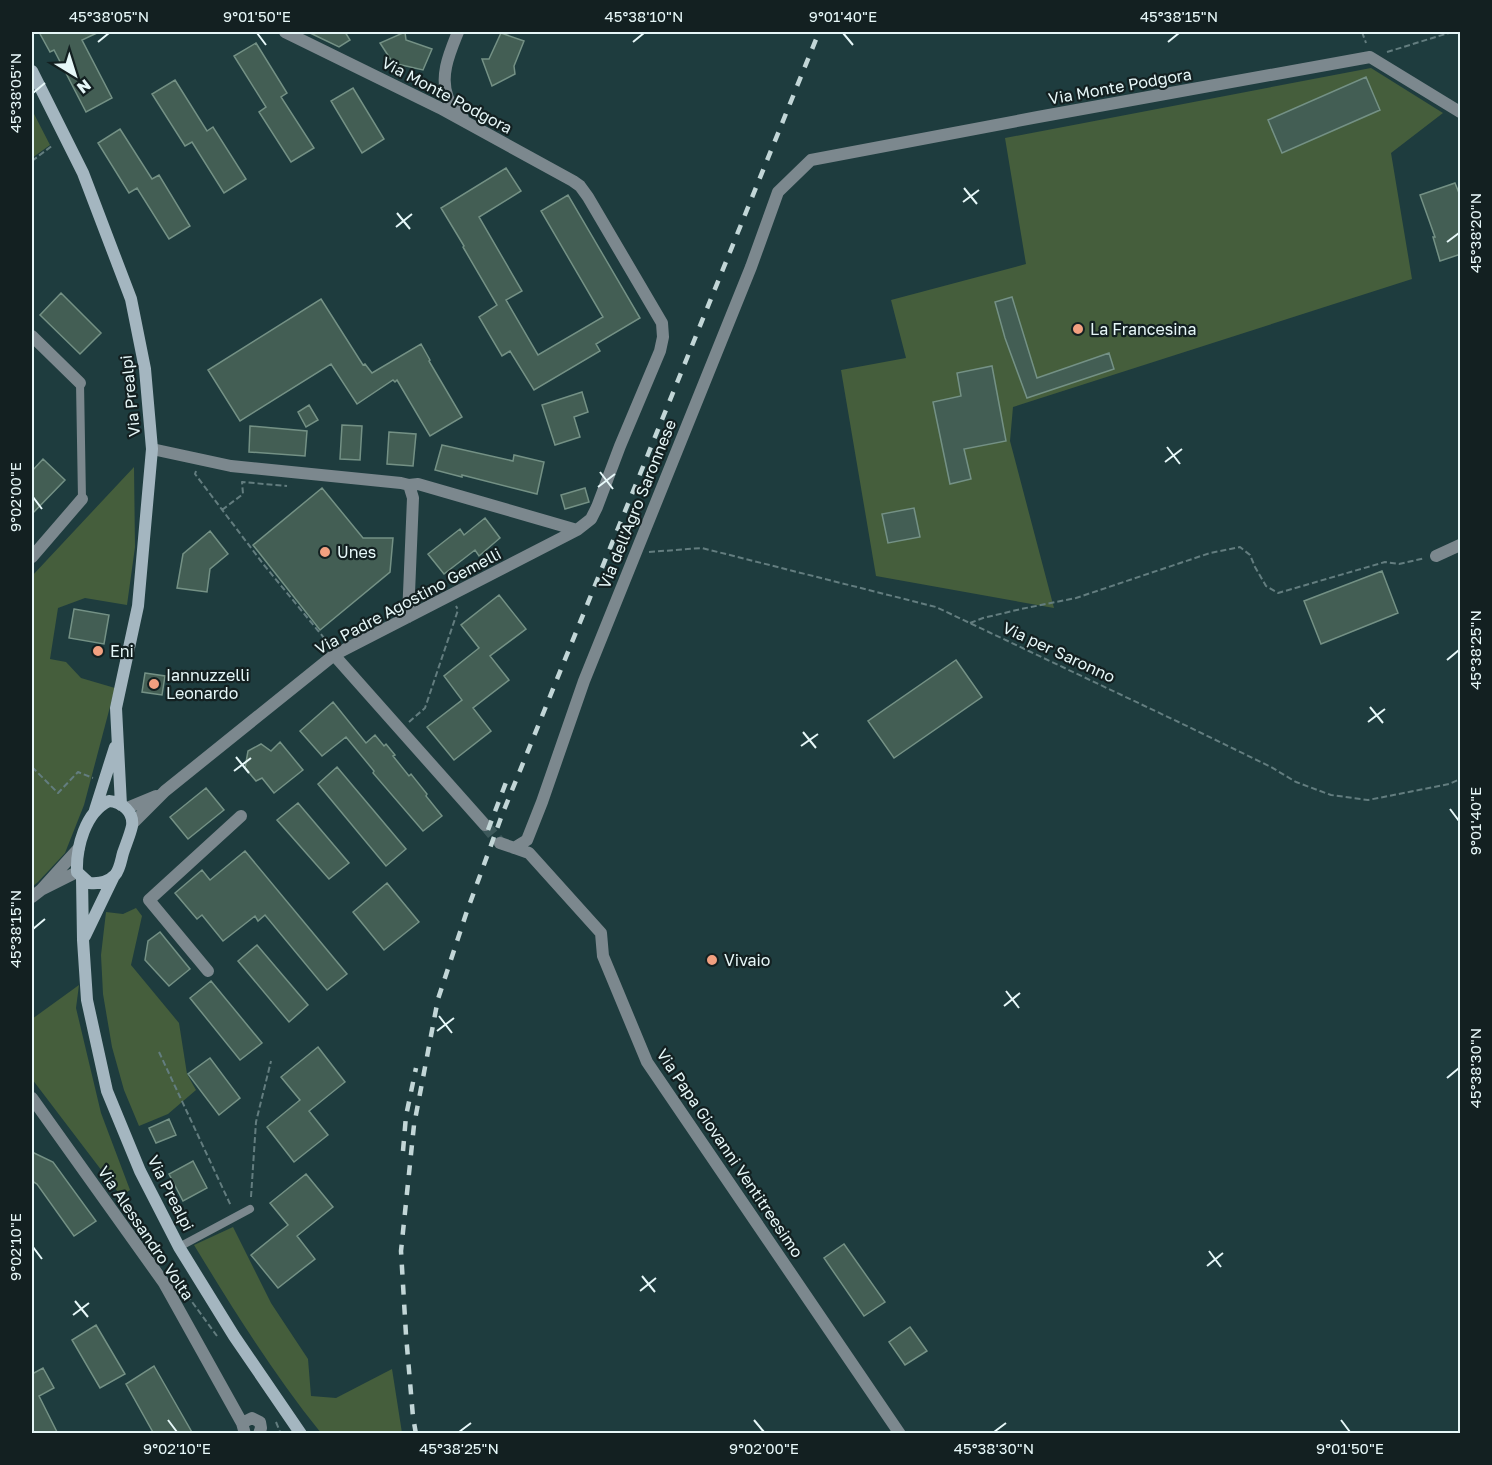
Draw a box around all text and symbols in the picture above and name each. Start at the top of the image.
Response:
text: 45°38'05"N [69,7,149,25]
text: 9°01'50"E [223,7,291,25]
text: 45°38'10"N [605,7,683,25]
text: 9°01'40"E [809,7,877,25]
text: 45°38'15"N [1140,7,1218,25]
north arrow [45,45,105,105]
street label: Via Monte Podgora [378,52,516,138]
text: 45°38'05"N [6,53,24,133]
street label: Via Monte Podgora [1047,64,1193,108]
text: N [73,75,95,98]
text: 45°38'20"N [1466,193,1484,273]
place label: La Francesina [1090,319,1196,339]
marker: La Francesina [1071,322,1085,336]
street label: Via Prealpi [116,354,144,438]
street label: Via dell'Agro Saronnese [594,416,680,592]
text: 9°02'00"E [6,462,24,532]
place label: Unes [337,542,376,562]
street label: Via Padre Agostino Gemelli [312,543,504,659]
marker: Unes [318,545,332,559]
text: 45°38'25"N [1466,610,1484,690]
street label: Via per Saronno [1000,617,1118,687]
place label: Eni [110,641,134,661]
marker: Eni [91,644,105,658]
place label: Iannuzzelli Leonardo [166,665,250,703]
marker: Iannuzzelli Leonardo [147,677,161,691]
text: 9°01'40"E [1466,787,1484,855]
text: 45°38'15"N [6,890,24,968]
place label: Vivaio [724,950,770,970]
marker: Vivaio [705,953,719,967]
text: 45°38'30"N [1466,1028,1484,1108]
street label: Via Papa Giovanni Ventitreesimo [652,1045,808,1261]
street label: Via Prealpi [143,1152,199,1234]
street label: Via Alessandro Volta [94,1162,198,1304]
text: 9°02'10"E [6,1213,24,1281]
text: 9°02'10"E [143,1439,211,1457]
text: 45°38'25"N [419,1439,499,1457]
text: 9°02'00"E [729,1439,799,1457]
text: 45°38'30"N [954,1439,1034,1457]
text: 9°01'50"E [1316,1439,1384,1457]

